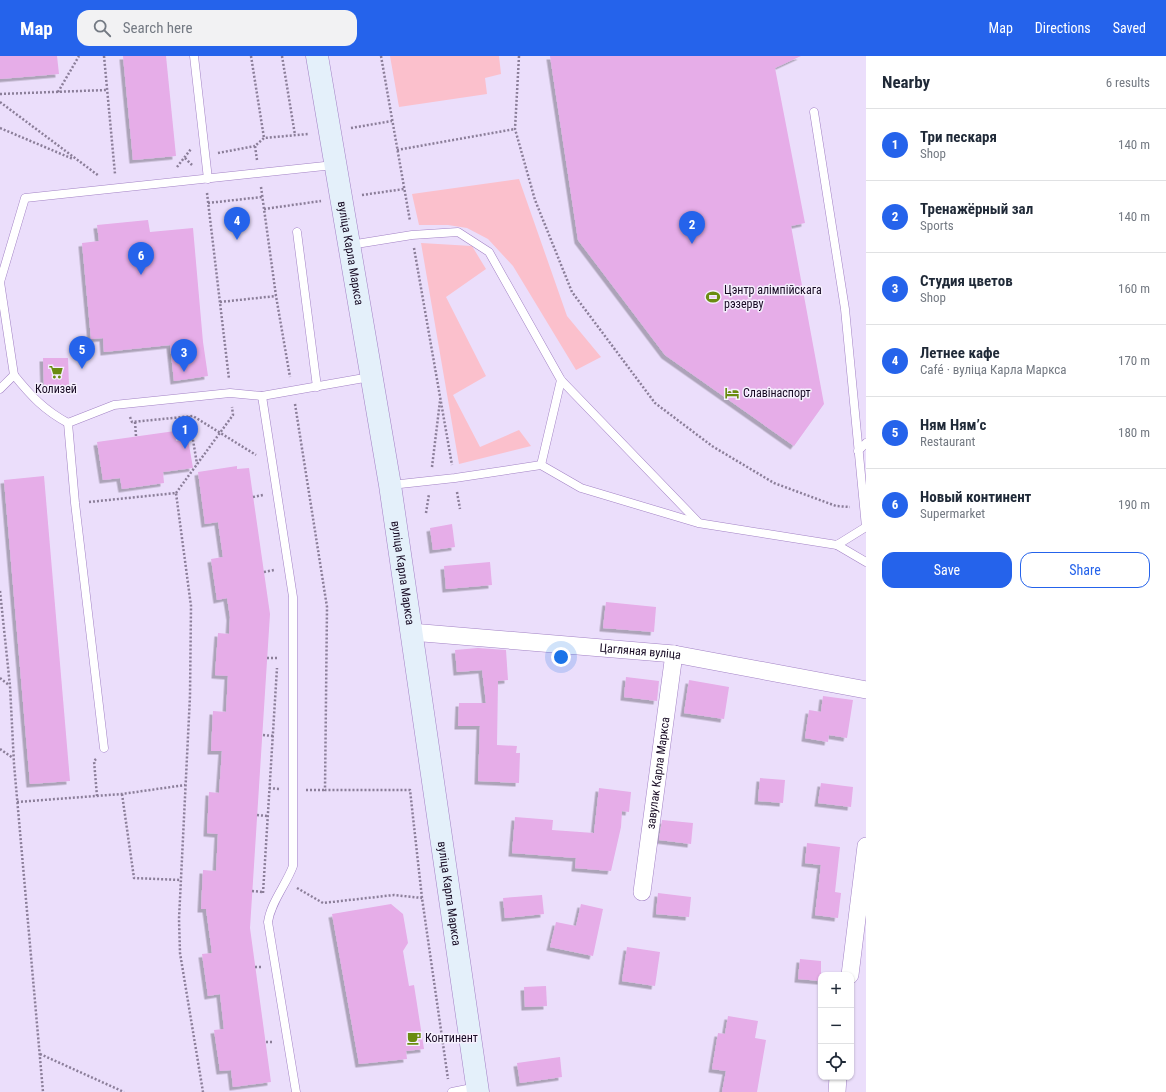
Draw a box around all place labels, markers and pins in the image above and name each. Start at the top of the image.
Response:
pin: 4 [224,207,250,240]
pin: 2 [679,211,705,244]
pin: 6 [128,242,154,275]
place label: Цэнтр алімпійскага рэзерву [724,283,822,311]
sports icon: Цэнтр алімпійскага рэзерву [705,289,721,305]
pin: 5 [69,336,95,369]
pin: 3 [171,339,197,372]
supermarket icon: Колизей [48,364,64,380]
place label: Колизей [35,382,77,396]
hotel icon: Славінаспорт [724,385,740,401]
place label: Славінаспорт [743,386,811,400]
pin: 1 [172,416,198,449]
cafe icon: Континент [406,1030,422,1046]
place label: Континент [425,1031,478,1045]

